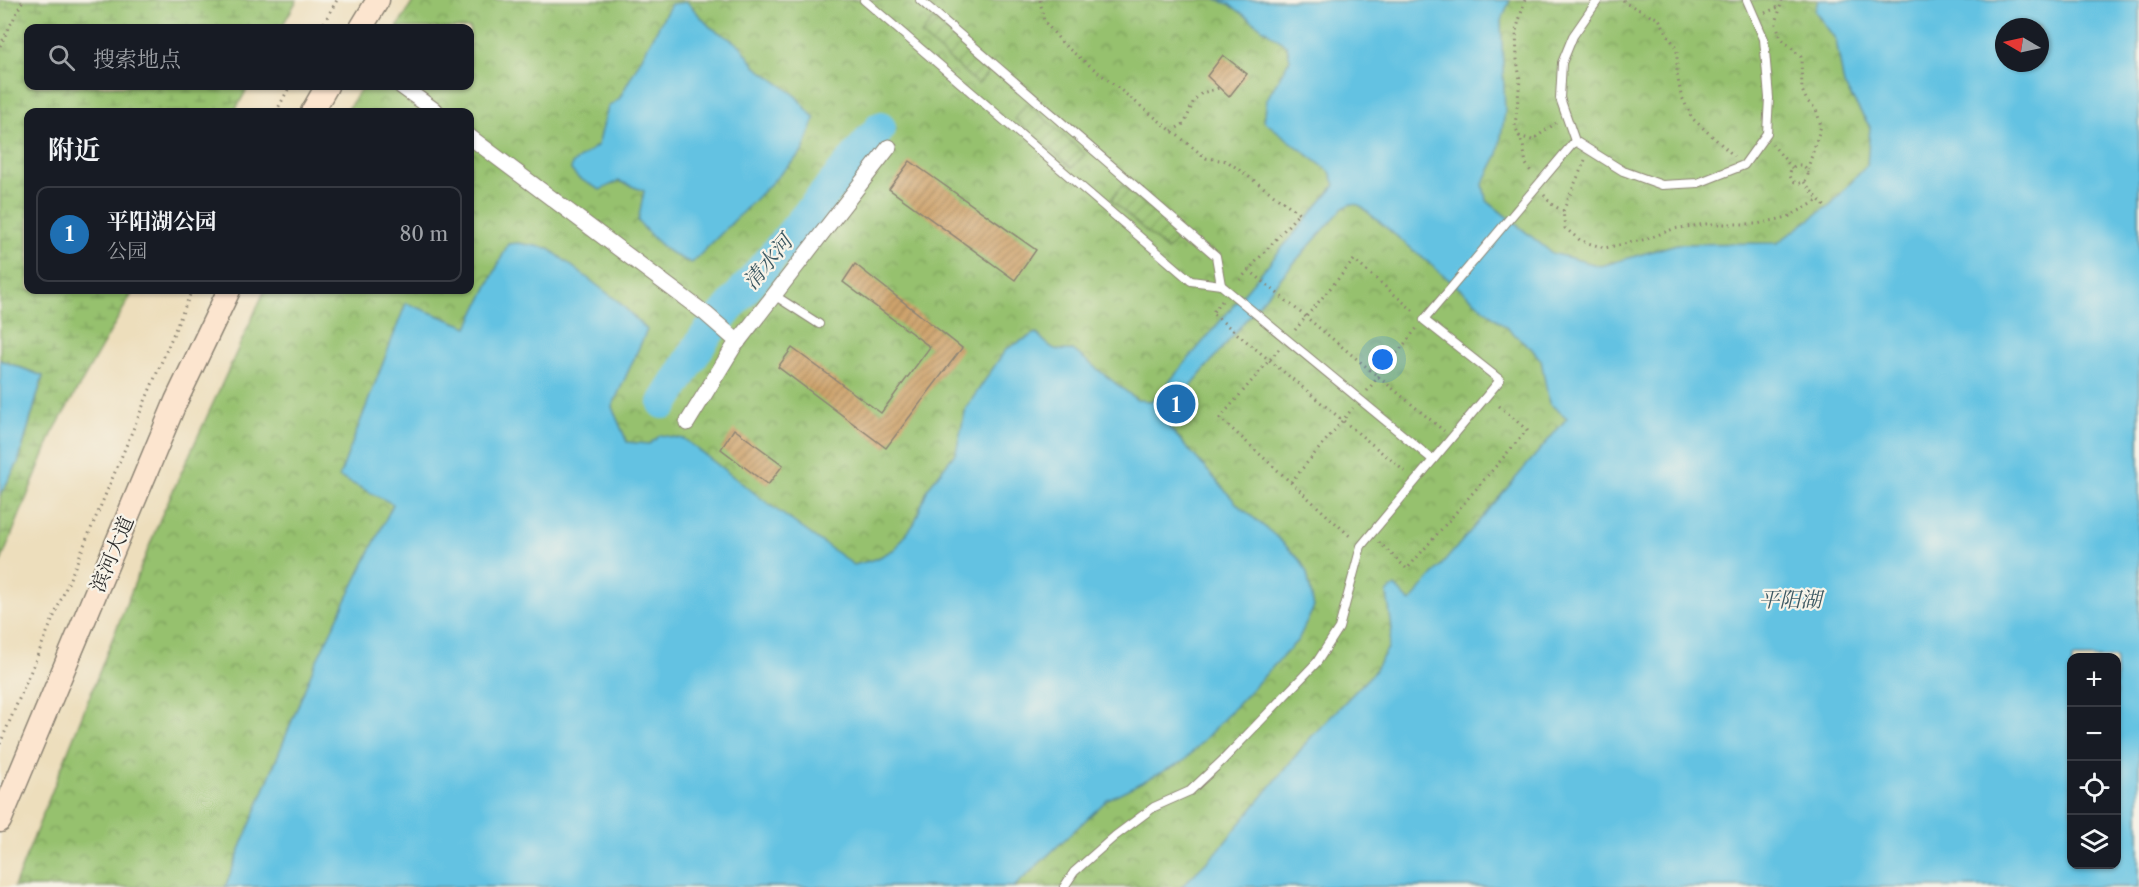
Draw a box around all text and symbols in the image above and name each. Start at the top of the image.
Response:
north arrow [1995,18,2049,72]
search box [24,24,474,90]
icon: search [45,41,78,74]
text: 搜索地点 [93,46,181,73]
text: 附近 [48,134,100,166]
text: 平阳湖公园 [107,208,217,235]
text: 1 [65,222,74,246]
text: 80 m [400,222,448,246]
water label: 清水河 [738,226,800,294]
text: 公园 [107,239,147,263]
your location [1368,345,1397,374]
pin: 1 [1156,382,1196,426]
street label: 滨河大道 [85,512,139,596]
water label: 平阳湖 [1759,587,1825,612]
map controls [2067,653,2121,869]
button: + [2067,653,2121,707]
button: − [2067,707,2121,761]
button: locate [2067,761,2121,815]
button: layers [2067,815,2121,869]

